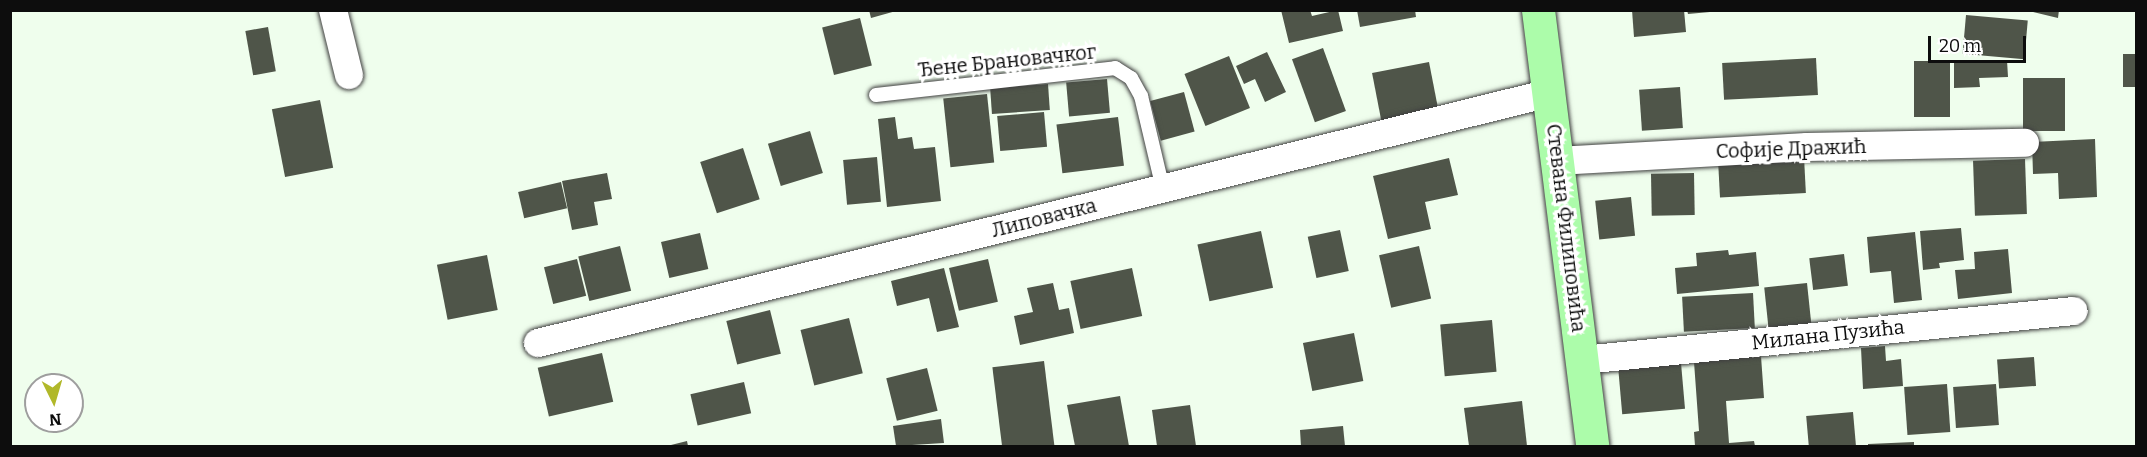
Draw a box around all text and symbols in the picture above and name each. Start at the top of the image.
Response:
scale bar [1931,24,2028,62]
text: 20 m [1939,35,1981,57]
street label: Ђене Брановачког [917,40,1097,82]
street label: Стевана Филиповића [1541,122,1591,334]
street label: Софије Дражић [1715,134,1867,164]
street label: Липовачка [989,193,1099,243]
street label: Милана Пузића [1750,315,1906,355]
north arrow [24,373,84,433]
text: N [48,409,62,429]

